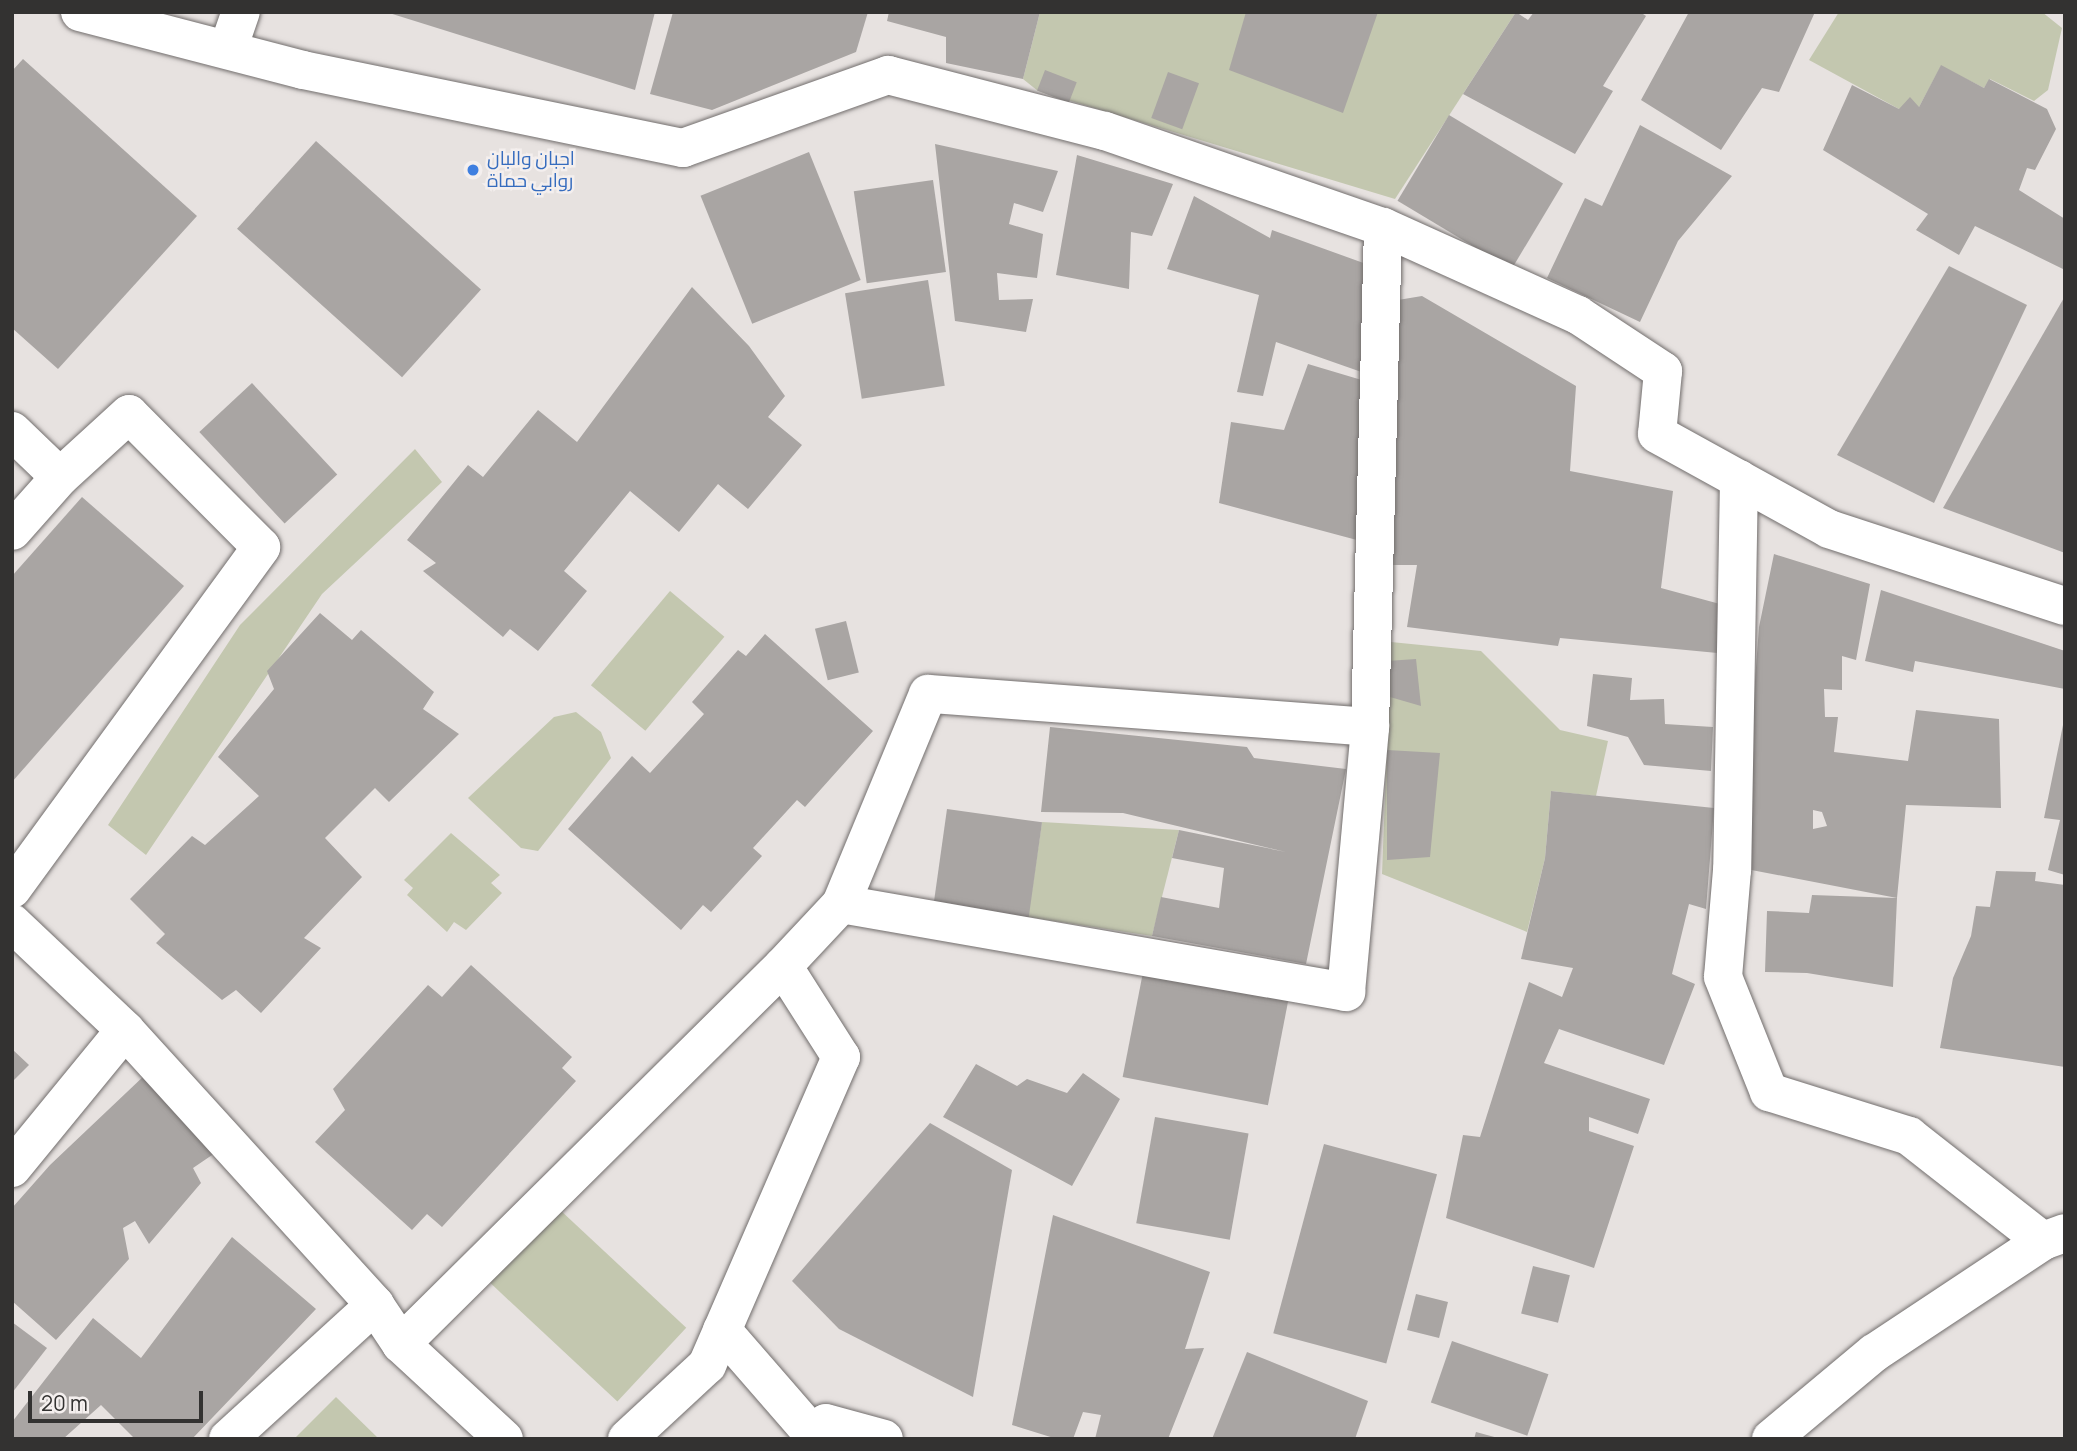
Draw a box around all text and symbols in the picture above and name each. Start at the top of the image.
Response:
place label: اجبان والبان روابي حماة [487,148,575,192]
marker: اجبان والبان روابي حماة [465,162,481,178]
scale bar [32,1378,206,1422]
text: 20 m [41,1389,88,1417]

